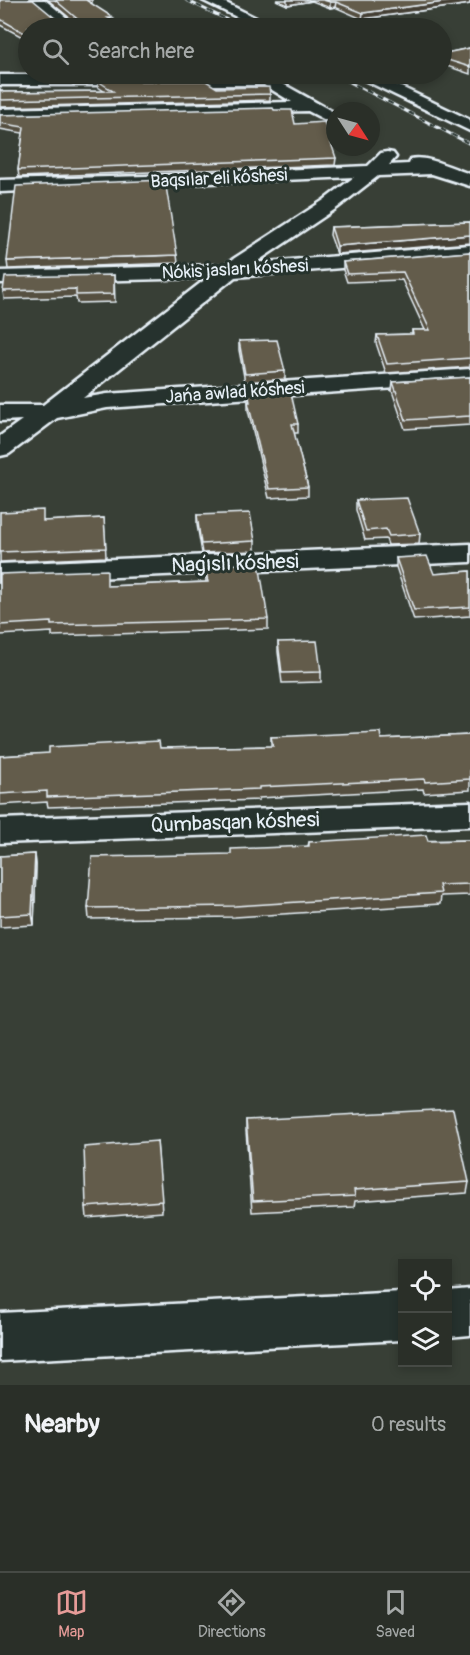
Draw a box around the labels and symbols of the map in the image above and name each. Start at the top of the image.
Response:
north arrow [326,102,380,156]
street label: Baqsılar eli kóshesi [150,163,288,194]
street label: Nókis jasları kóshesi [161,254,309,285]
street label: Jańa awlad kóshesi [165,376,305,409]
street label: Naǵıslı kóshesi [171,548,300,579]
street label: Qumbasqan kóshesi [150,806,320,839]

